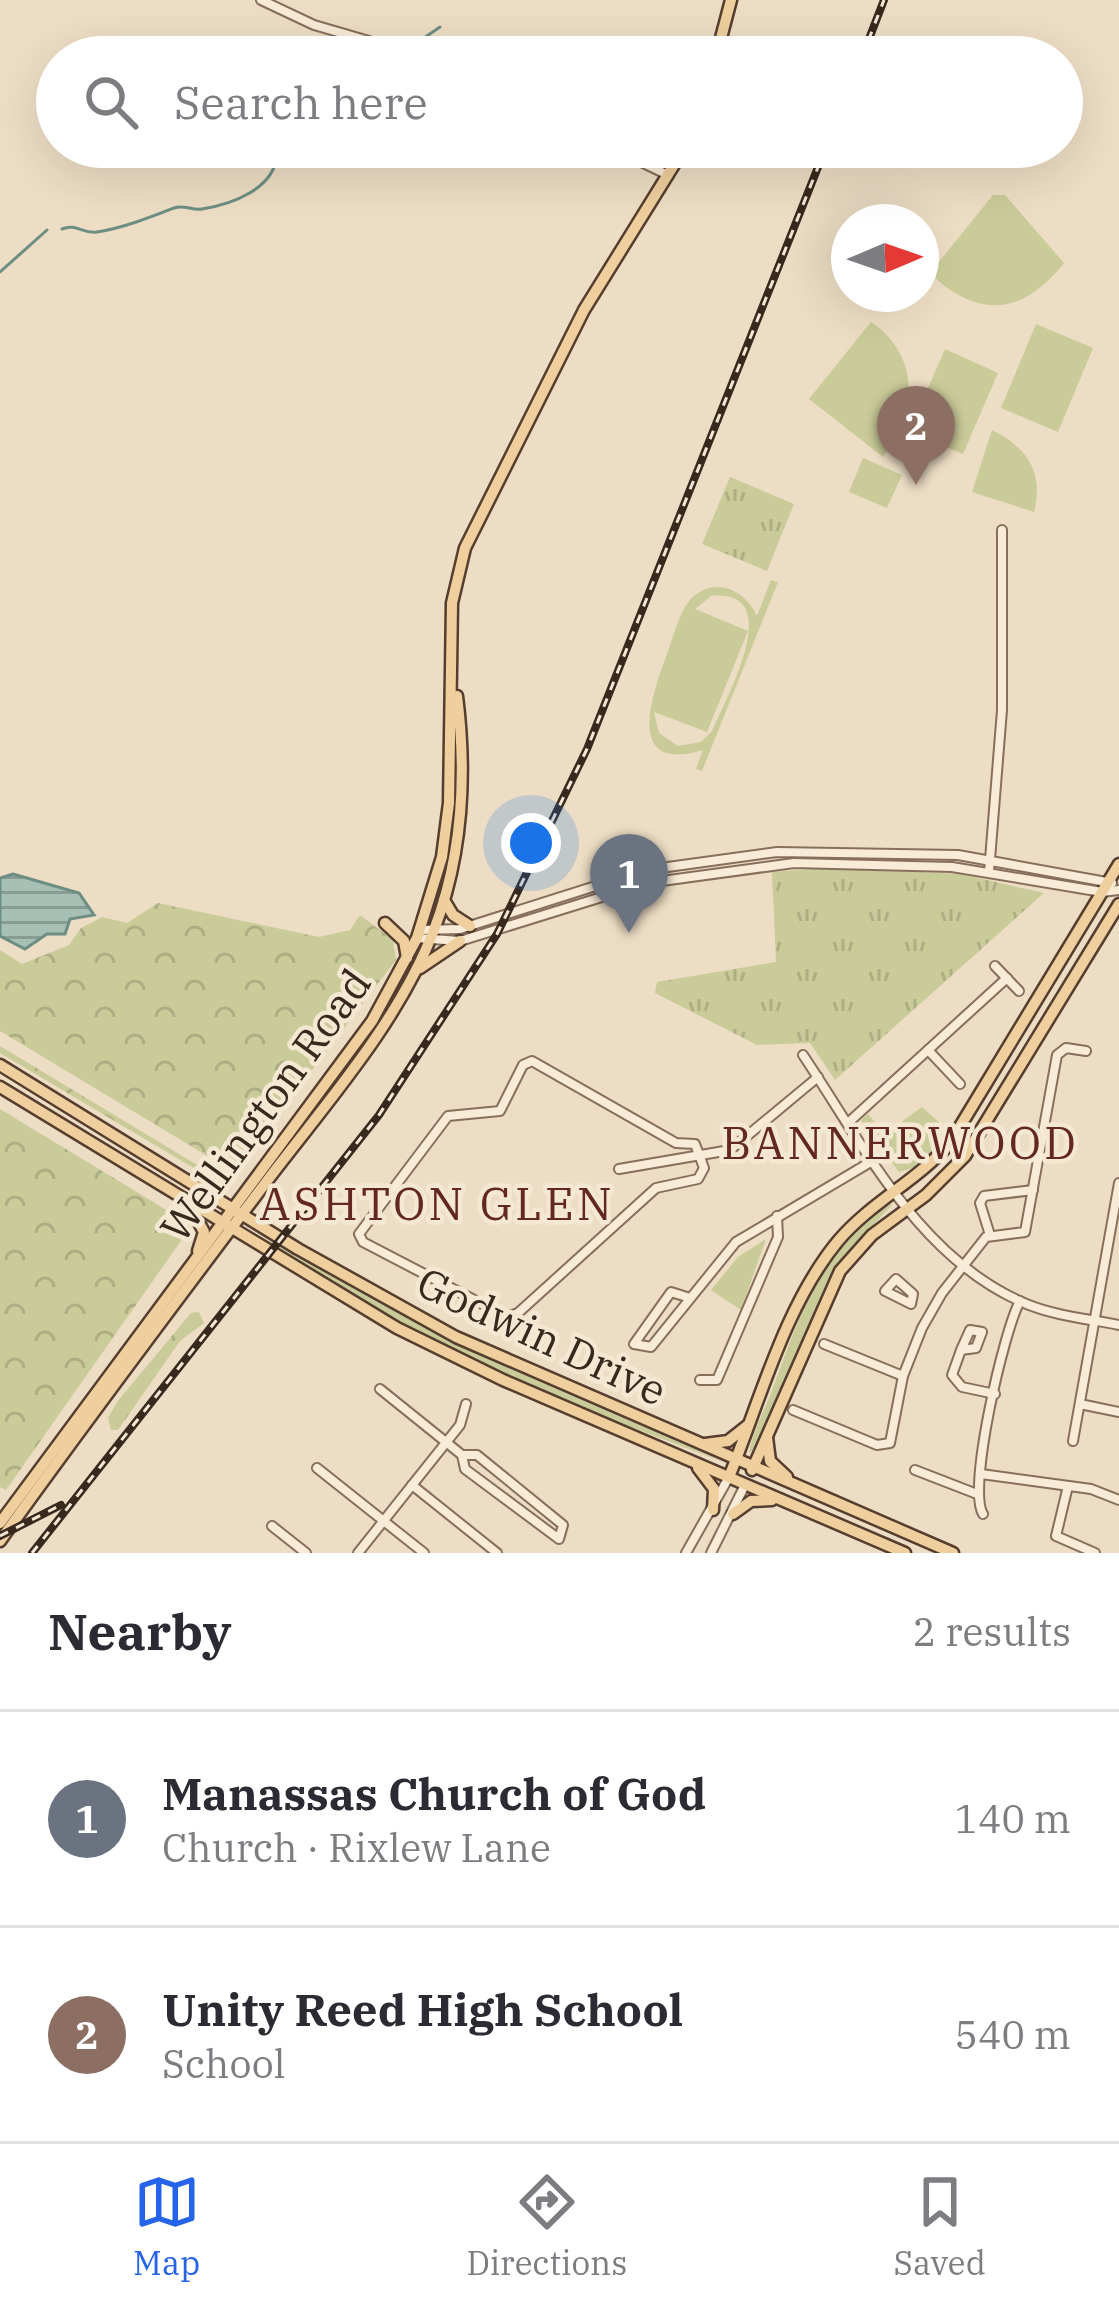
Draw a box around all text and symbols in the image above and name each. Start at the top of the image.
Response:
search box [36,36,1083,168]
icon: search [78,69,144,135]
text: Search here [174,73,428,131]
north arrow [831,204,939,312]
pin: 2 [877,386,955,485]
your location [501,813,561,873]
pin: 1 [590,834,668,933]
street label: Wellington Road [147,958,383,1252]
district label: BANNERWOOD [721,1113,1079,1171]
district label: ASHTON GLEN [259,1174,615,1232]
street label: Godwin Drive [409,1254,675,1418]
text: Nearby [48,1598,232,1664]
text: 2 results [913,1606,1071,1657]
text: Manassas Church of God [162,1764,706,1822]
text: 1 [75,1793,99,1844]
text: 140 m [955,1793,1071,1844]
text: Church · Rixlew Lane [162,1822,551,1873]
text: Unity Reed High School [162,1980,683,2038]
text: 2 [75,2009,99,2060]
text: 540 m [955,2009,1071,2060]
text: School [162,2038,285,2089]
tab: Map [133,2169,200,2284]
tab: Directions [466,2169,627,2284]
tab: Saved [893,2169,986,2284]

